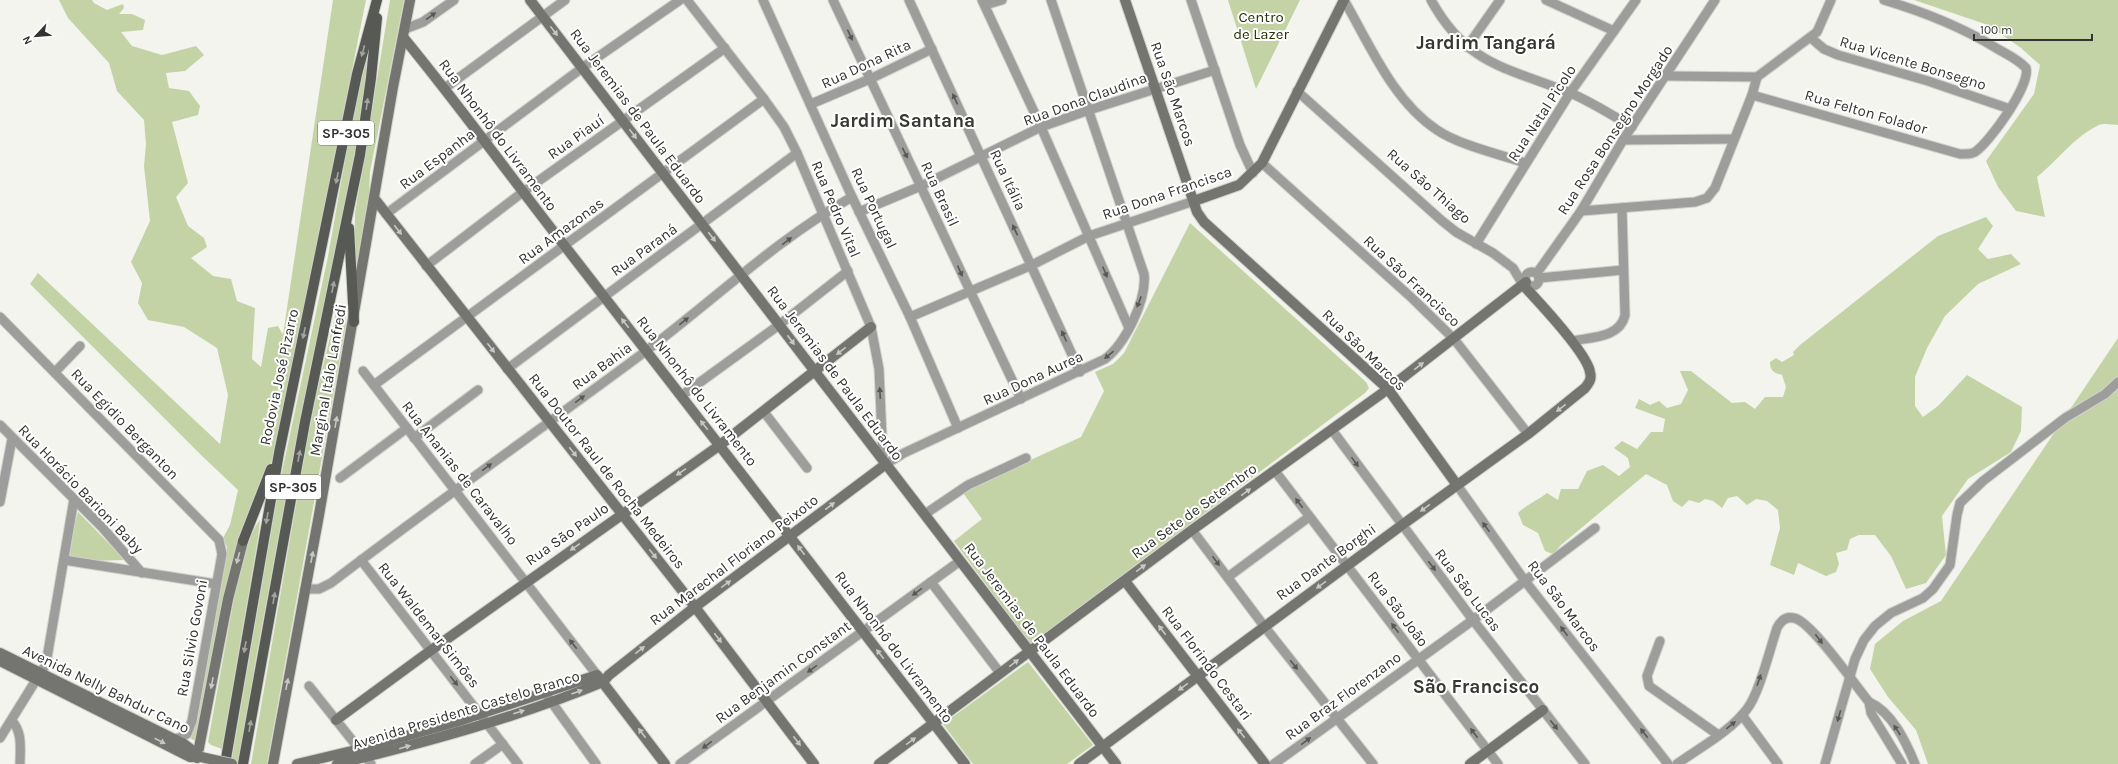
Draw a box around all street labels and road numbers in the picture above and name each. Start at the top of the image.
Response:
street label: Rua Jeremias de Paula Eduardo [566,25,710,207]
street label: Rua Vicente Bonsegno [1838,32,1988,94]
street label: Rua Dona Rita [818,35,914,93]
street label: Rua São Marcos [1147,39,1199,149]
street label: Rua Rosa Bonsegno Morgado [1553,42,1677,218]
street label: Rua Nhonhô do Livramento [435,56,561,214]
street label: Rua Natal Picolo [1504,61,1580,165]
street label: Rua Dona Claudina [1021,68,1149,130]
street label: Rua Felton Folador [1803,86,1930,138]
street label: Rua Piauí [544,111,608,163]
road number: SP-305 [318,121,374,145]
street label: Rua Espanha [396,125,478,193]
street label: Rua São Thiago [1383,145,1475,227]
street label: Rua Itália [986,147,1030,213]
street label: Rua Pedro Vital [808,158,864,260]
street label: Rua Brasil [917,159,963,229]
street label: Rua Dona Francisca [1100,162,1234,224]
street label: Rua Portugal [847,164,901,252]
street label: Rua Amazonas [515,194,607,268]
street label: Rua Paraná [607,220,681,280]
street label: Rua São Francisco [1360,232,1464,330]
street label: Rua Jeremias de Paula Eduardo [763,282,907,464]
street label: Marginal Itálo Lanfredi [306,303,350,457]
street label: Rua São Marcos [1318,306,1410,394]
street label: Rodovia José Pizarro [256,307,302,447]
street label: Rua Nhonhô do Livramento [633,312,761,470]
street label: Rua Bahia [569,338,635,394]
street label: Rua Dona Aurea [980,347,1086,409]
street label: Rua Egidio Berganton [67,365,183,483]
street label: Rua Doutor Raul de Rocha Medeiros [525,370,689,572]
street label: Rua Ananias de Caravalho [398,397,522,549]
street label: Rua Horácio Barioni Baby [15,421,147,557]
street label: Rua Sete de Setembro [1128,459,1260,563]
road number: SP-305 [265,475,321,499]
street label: Rua Marechal Floriano Peixoto [646,491,822,629]
street label: Rua São Paulo [522,499,612,569]
street label: Rua Dante Borghi [1273,520,1379,604]
street label: Rua Jeremias de Paula Eduardo [960,539,1104,721]
street label: Rua São Lucas [1431,545,1505,635]
street label: Rua São Marcos [1524,557,1604,655]
street label: Rua Waldemar Simões [374,559,484,691]
street label: Rua Nhonhô do Livramento [831,568,957,726]
street label: Rua São João [1364,568,1432,650]
street label: Rua Silvio Govoni [173,578,211,698]
street label: Rua Florindo Cestari [1158,602,1256,724]
street label: Rua Benjamin Constant [712,617,855,727]
street label: Avenida Nelly Bahdur Cano [20,641,192,737]
street label: Rua Braz Florenzano [1282,648,1404,744]
street label: Avenida Presidente Castelo Branco [350,667,582,753]

